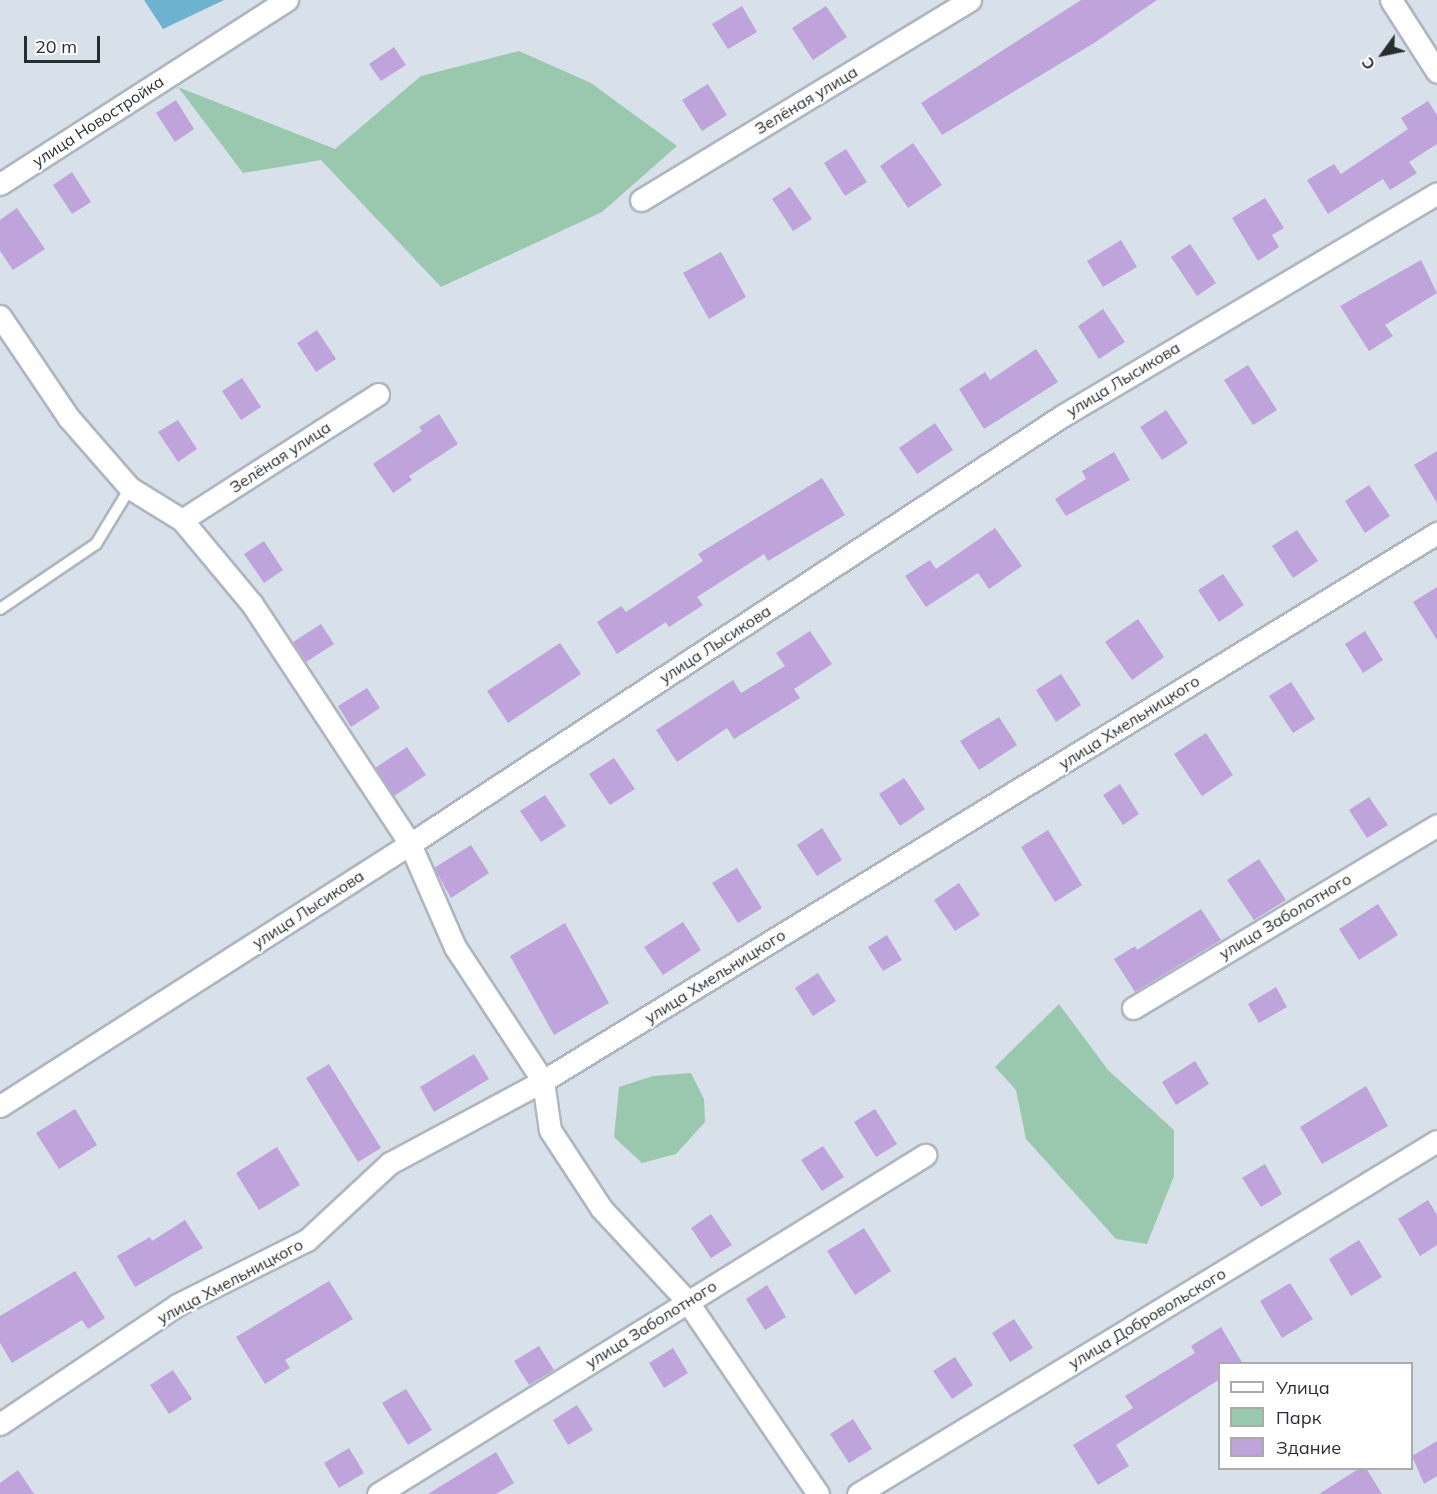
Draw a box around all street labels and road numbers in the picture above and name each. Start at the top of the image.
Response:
street label: Зелёная улица [751,62,861,138]
street label: улица Новостройка [29,71,167,171]
street label: улица Лысикова [1063,338,1183,420]
street label: Зелёная улица [226,417,334,497]
street label: улица Лысикова [656,601,774,687]
street label: улица Хмельницкого [1055,671,1203,773]
street label: улица Лысикова [249,866,367,952]
street label: улица Заболотного [1215,869,1355,963]
street label: улица Хмельницкого [641,925,789,1027]
street label: улица Хмельницкого [154,1234,306,1328]
street label: улица Добровольского [1065,1263,1229,1373]
street label: улица Заболотного [582,1276,720,1372]

